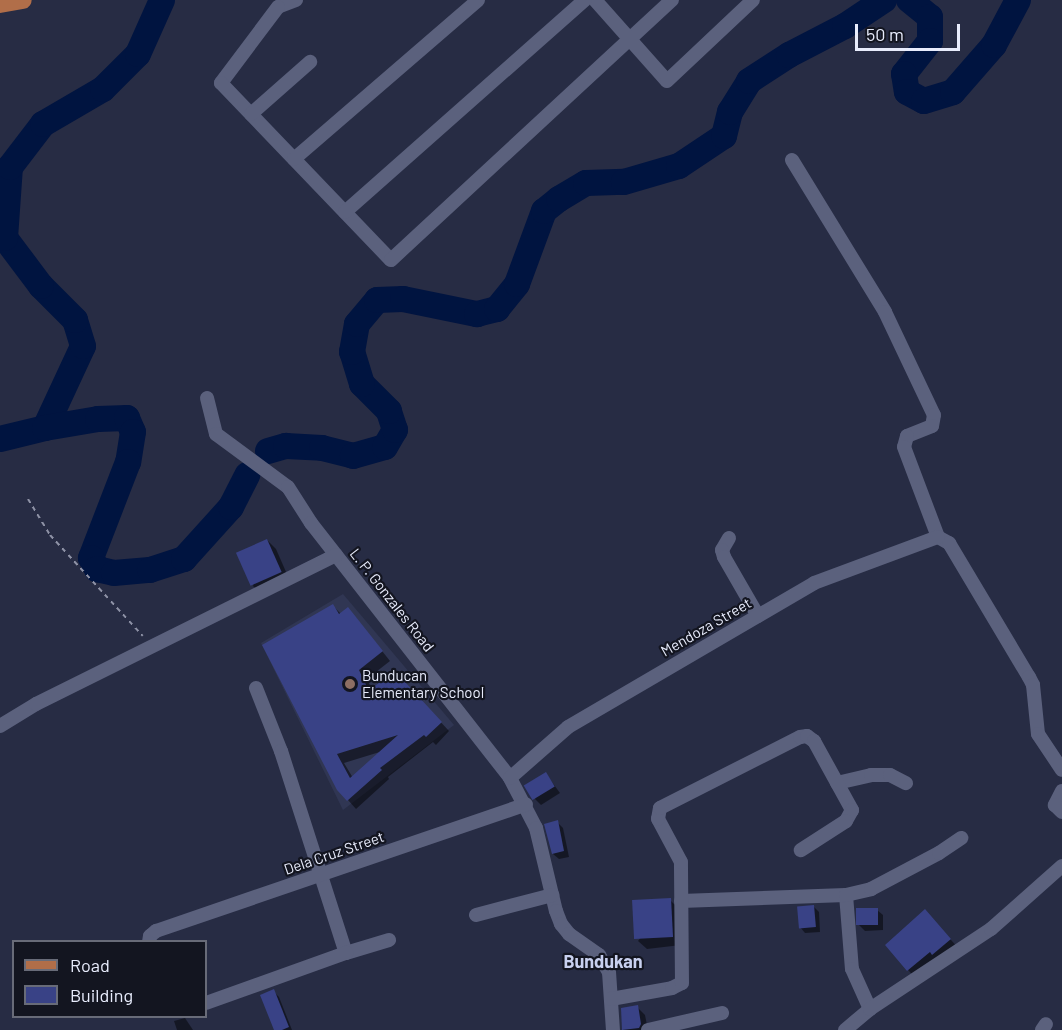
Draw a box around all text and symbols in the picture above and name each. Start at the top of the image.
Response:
scale bar [858,12,963,50]
text: 50 m [866,23,904,45]
street label: L. P. Gonzales Road [346,545,438,655]
street label: Mendoza Street [658,594,754,660]
place label: Bunducan Elementary School [362,666,484,701]
marker: Bunducan Elementary School [343,677,357,691]
street label: Dela Cruz Street [282,827,386,879]
legend [12,940,207,1018]
district label: Bundukan [563,950,643,972]
text: Road [70,954,110,976]
text: Building [70,984,133,1006]

